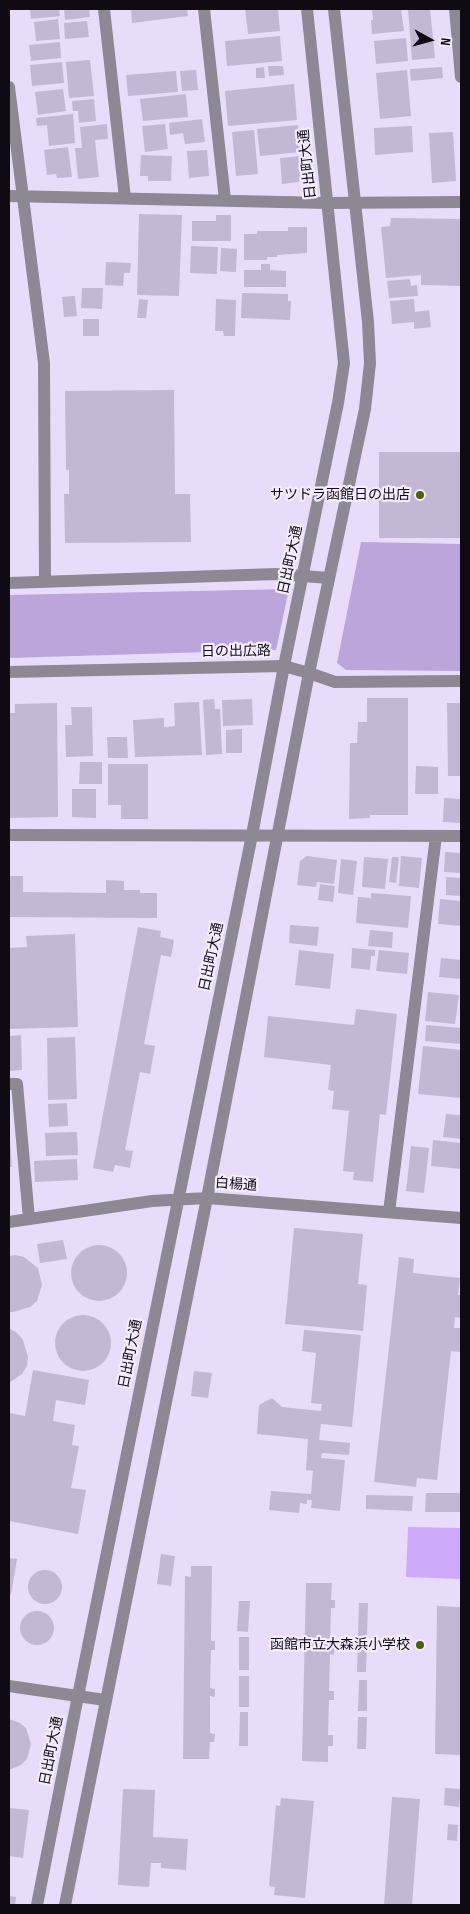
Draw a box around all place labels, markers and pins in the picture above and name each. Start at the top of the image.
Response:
place label: サツドラ函館日の出店 [270,487,410,503]
marker: サツドラ函館日の出店 [414,489,426,501]
place label: 函館市立大森浜小学校 [270,1637,410,1653]
marker: 函館市立大森浜小学校 [414,1639,426,1651]

